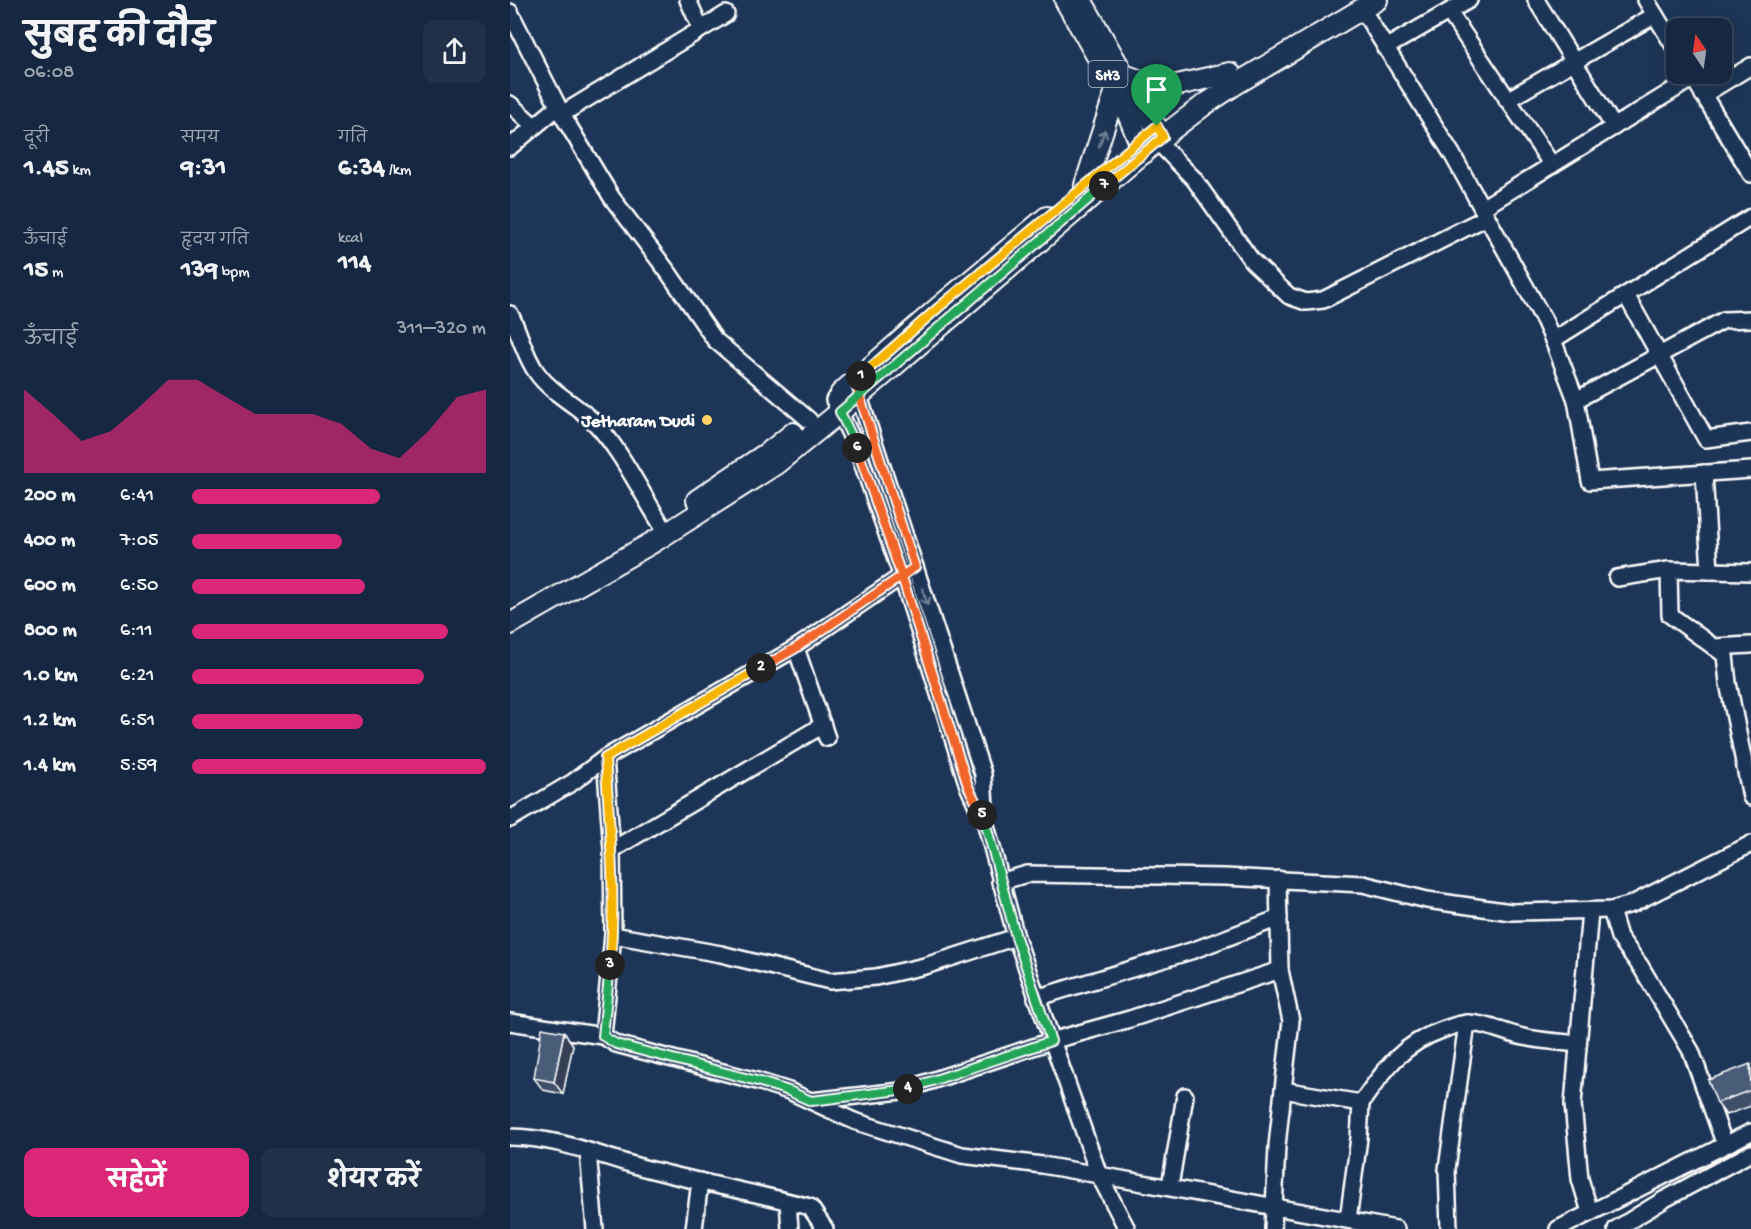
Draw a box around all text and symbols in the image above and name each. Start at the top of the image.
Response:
north arrow [1666,18,1732,84]
map controls [1666,18,1732,84]
text: सुबह की दौड़ [24,20,214,58]
button: share [423,20,486,83]
road number: SH3 [1088,61,1128,87]
text: 06:08 [24,62,74,85]
pin [1131,64,1182,126]
icon: arrive [1140,73,1173,106]
one-way arrow [1097,129,1108,148]
text: दूरी [24,130,49,149]
text: समय [181,130,219,149]
text: गति [338,130,367,149]
text: 1.45 [24,154,69,185]
text: 9:31 [181,154,226,185]
text: 6:34 [338,154,385,185]
text: km [69,162,91,181]
text: /km [385,162,411,181]
pin: 7 [1089,171,1119,201]
text: 7 [1100,176,1108,195]
text: kcal [338,230,363,249]
text: ऊँचाई [24,232,67,251]
text: हृदय गति [181,232,249,251]
text: 114 [338,249,371,280]
text: 15 [24,256,48,287]
text: 139 [181,256,218,287]
text: m [48,264,63,283]
text: bpm [218,264,250,283]
text: 311–320 m [397,318,486,341]
text: ऊँचाई [24,329,78,352]
pin: 1 [846,361,876,391]
text: 1 [858,366,864,385]
place label: Jetharam Dudi [580,412,695,433]
marker: Jetharam Dudi [700,413,714,427]
pin: 6 [842,433,872,463]
text: 6 [853,438,861,457]
text: 200 m [24,485,75,508]
text: 6:41 [120,485,154,508]
text: 400 m [24,530,75,553]
text: 7:05 [120,530,159,553]
text: 600 m [24,575,76,598]
text: 6:50 [120,575,158,598]
one-way arrow [921,587,932,606]
text: 800 m [24,620,77,643]
text: 6:11 [120,620,153,643]
pin: 2 [746,653,776,683]
text: 2 [757,658,765,677]
text: 1.0 km [24,665,78,688]
text: 6:21 [120,665,154,688]
text: 1.2 km [24,710,76,733]
text: 6:51 [120,710,155,733]
text: 1.4 km [24,755,76,778]
text: 5:59 [120,755,157,778]
pin: 5 [967,800,997,830]
text: 5 [978,805,986,824]
pin: 3 [595,950,625,980]
text: 3 [606,955,614,974]
pin: 4 [893,1074,923,1104]
text: 4 [904,1079,912,1098]
button: सहेजें [24,1148,249,1217]
button: शेयर करें [261,1148,486,1217]

